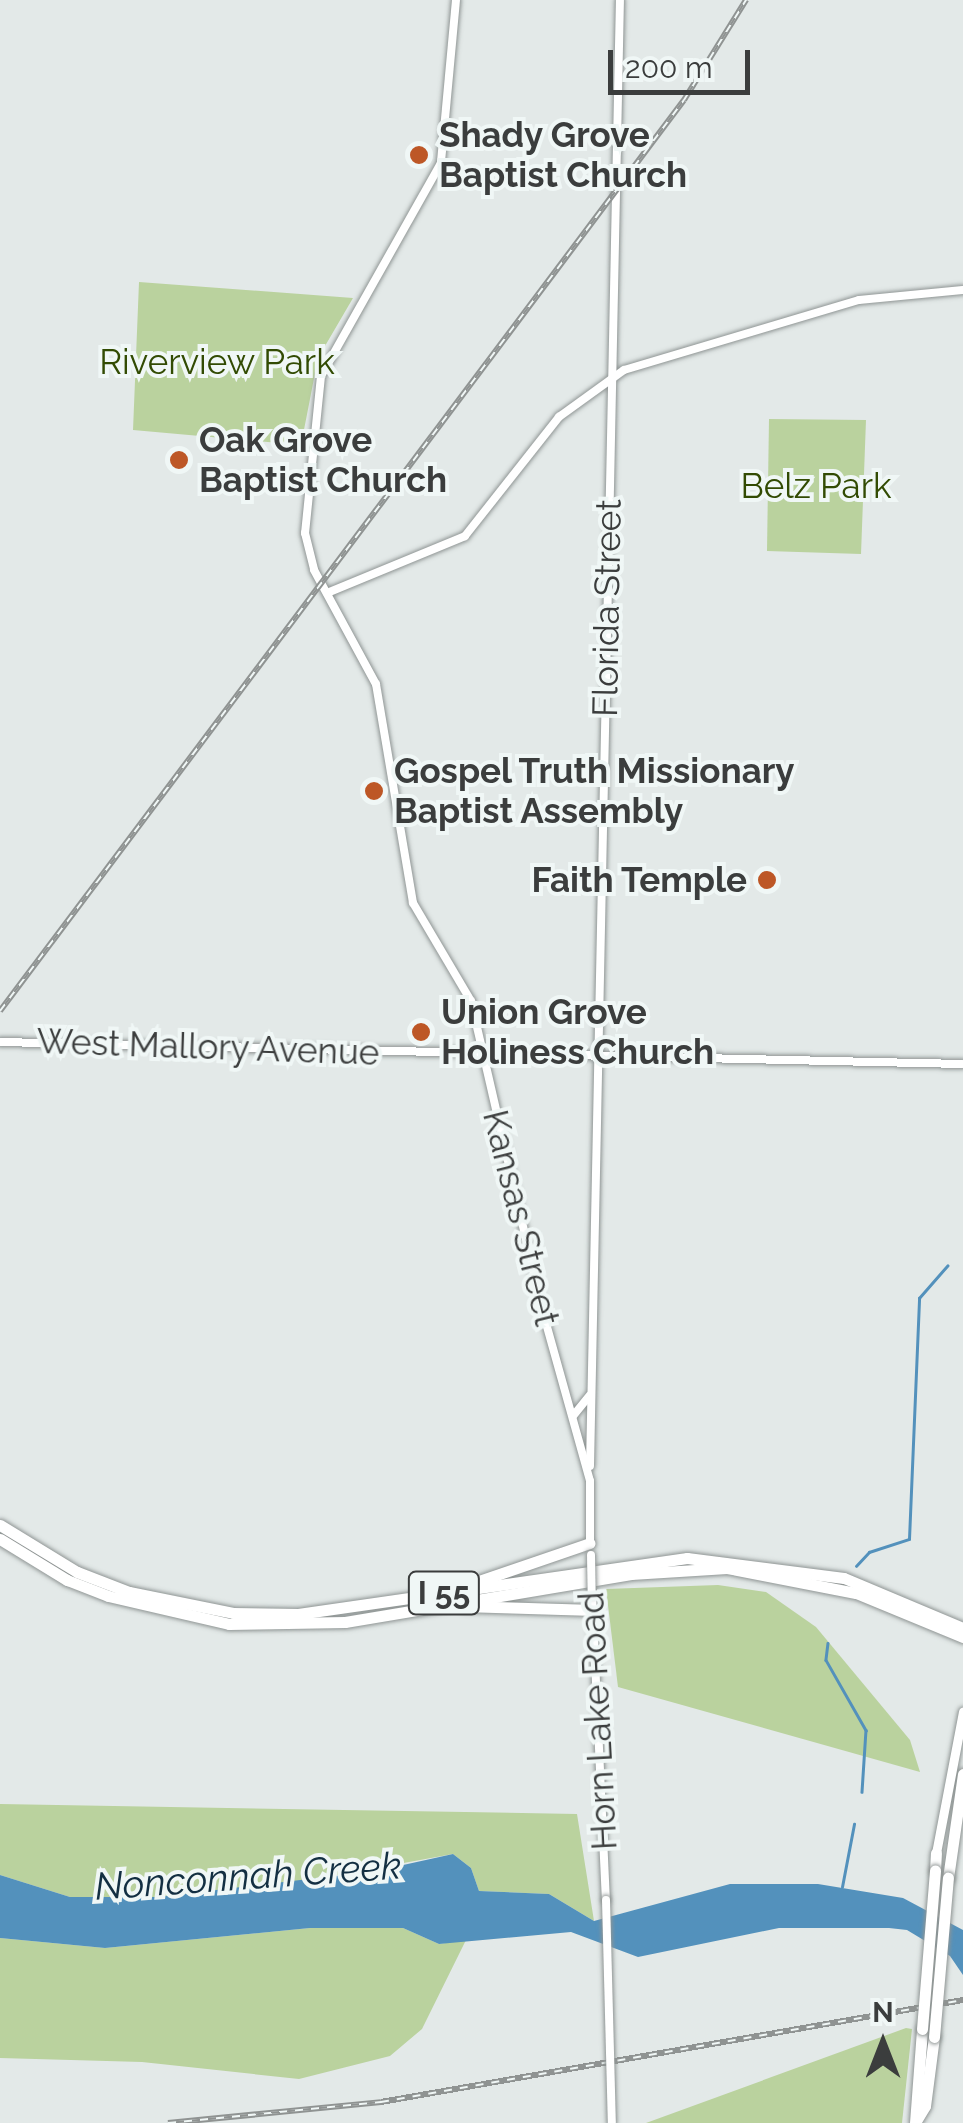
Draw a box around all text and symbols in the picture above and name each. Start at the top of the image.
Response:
scale bar [613,30,756,92]
text: 200 m [625,50,713,85]
place label: Shady Grove Baptist Church [439,114,687,196]
marker: Shady Grove Baptist Church [408,144,430,166]
park label: Riverview Park [99,341,335,383]
place label: Oak Grove Baptist Church [199,419,447,501]
marker: Oak Grove Baptist Church [168,449,190,471]
park label: Belz Park [740,465,892,507]
street label: Florida Street [584,499,630,717]
place label: Gospel Truth Missionary Baptist Assembly [394,750,796,832]
marker: Gospel Truth Missionary Baptist Assembly [363,780,385,802]
place label: Faith Temple [530,859,747,901]
marker: Faith Temple [756,869,778,891]
place label: Union Grove Holiness Church [441,991,714,1073]
street label: West Mallory Avenue [35,1020,381,1074]
marker: Union Grove Holiness Church [410,1021,432,1043]
street label: Kansas Street [474,1106,568,1330]
road number: I 55 [406,1566,482,1620]
street label: Horn Lake Road [570,1591,626,1851]
water label: Nonconnah Creek [93,1843,403,1909]
north arrow [833,1993,933,2093]
text: N [872,1996,894,2029]

